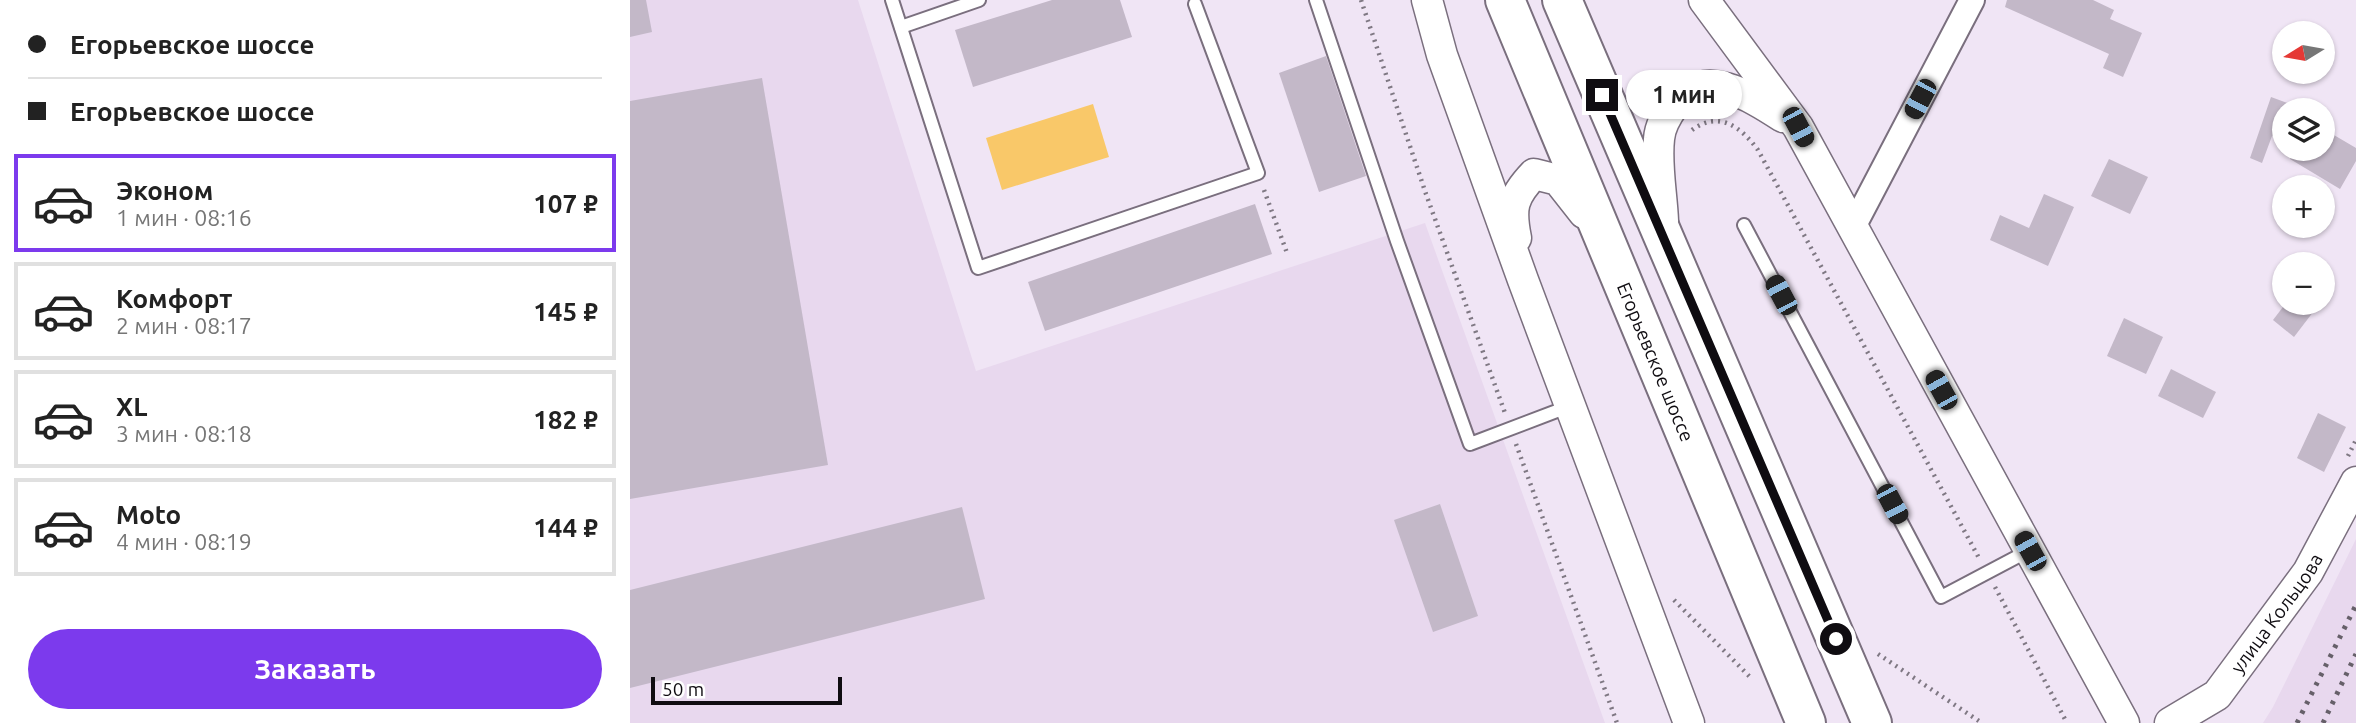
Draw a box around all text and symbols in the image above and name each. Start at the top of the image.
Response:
north arrow [2272,21,2334,84]
map controls [2272,21,2335,315]
text: Егорьевское шоссе [70,30,314,59]
callout: 1 мин [1626,70,1742,119]
car [1901,76,1940,122]
route end [1586,79,1618,111]
text: 1 мин [1652,82,1716,107]
text: Егорьевское шоссе [70,97,314,126]
button: layers [2272,98,2335,161]
car [1779,104,1818,150]
icon: car [32,172,95,235]
button: + [2272,175,2335,238]
text: Эконом [116,176,213,205]
text: 107 ₽ [533,189,598,218]
text: 1 мин · 08:16 [116,205,252,230]
button: − [2272,252,2335,315]
car [1762,272,1801,318]
street label: Егорьевское шоссе [1613,279,1699,445]
icon: car [32,280,95,343]
text: Комфорт [116,284,232,313]
text: 145 ₽ [533,297,598,326]
text: 2 мин · 08:17 [116,313,252,338]
car [1922,367,1961,413]
icon: car [32,388,95,451]
text: XL [116,392,147,421]
text: 182 ₽ [533,405,598,434]
text: 3 мин · 08:18 [116,421,252,446]
car [1873,481,1912,527]
icon: car [32,496,95,559]
text: Moto [116,500,181,529]
text: 144 ₽ [533,513,598,542]
car [2011,528,2050,574]
text: 4 мин · 08:19 [116,529,252,554]
street label: улица Кольцова [2226,550,2327,677]
route start [1820,623,1852,655]
button: Заказать [28,629,602,709]
scale bar [651,674,842,706]
text: 50 m [662,678,704,700]

